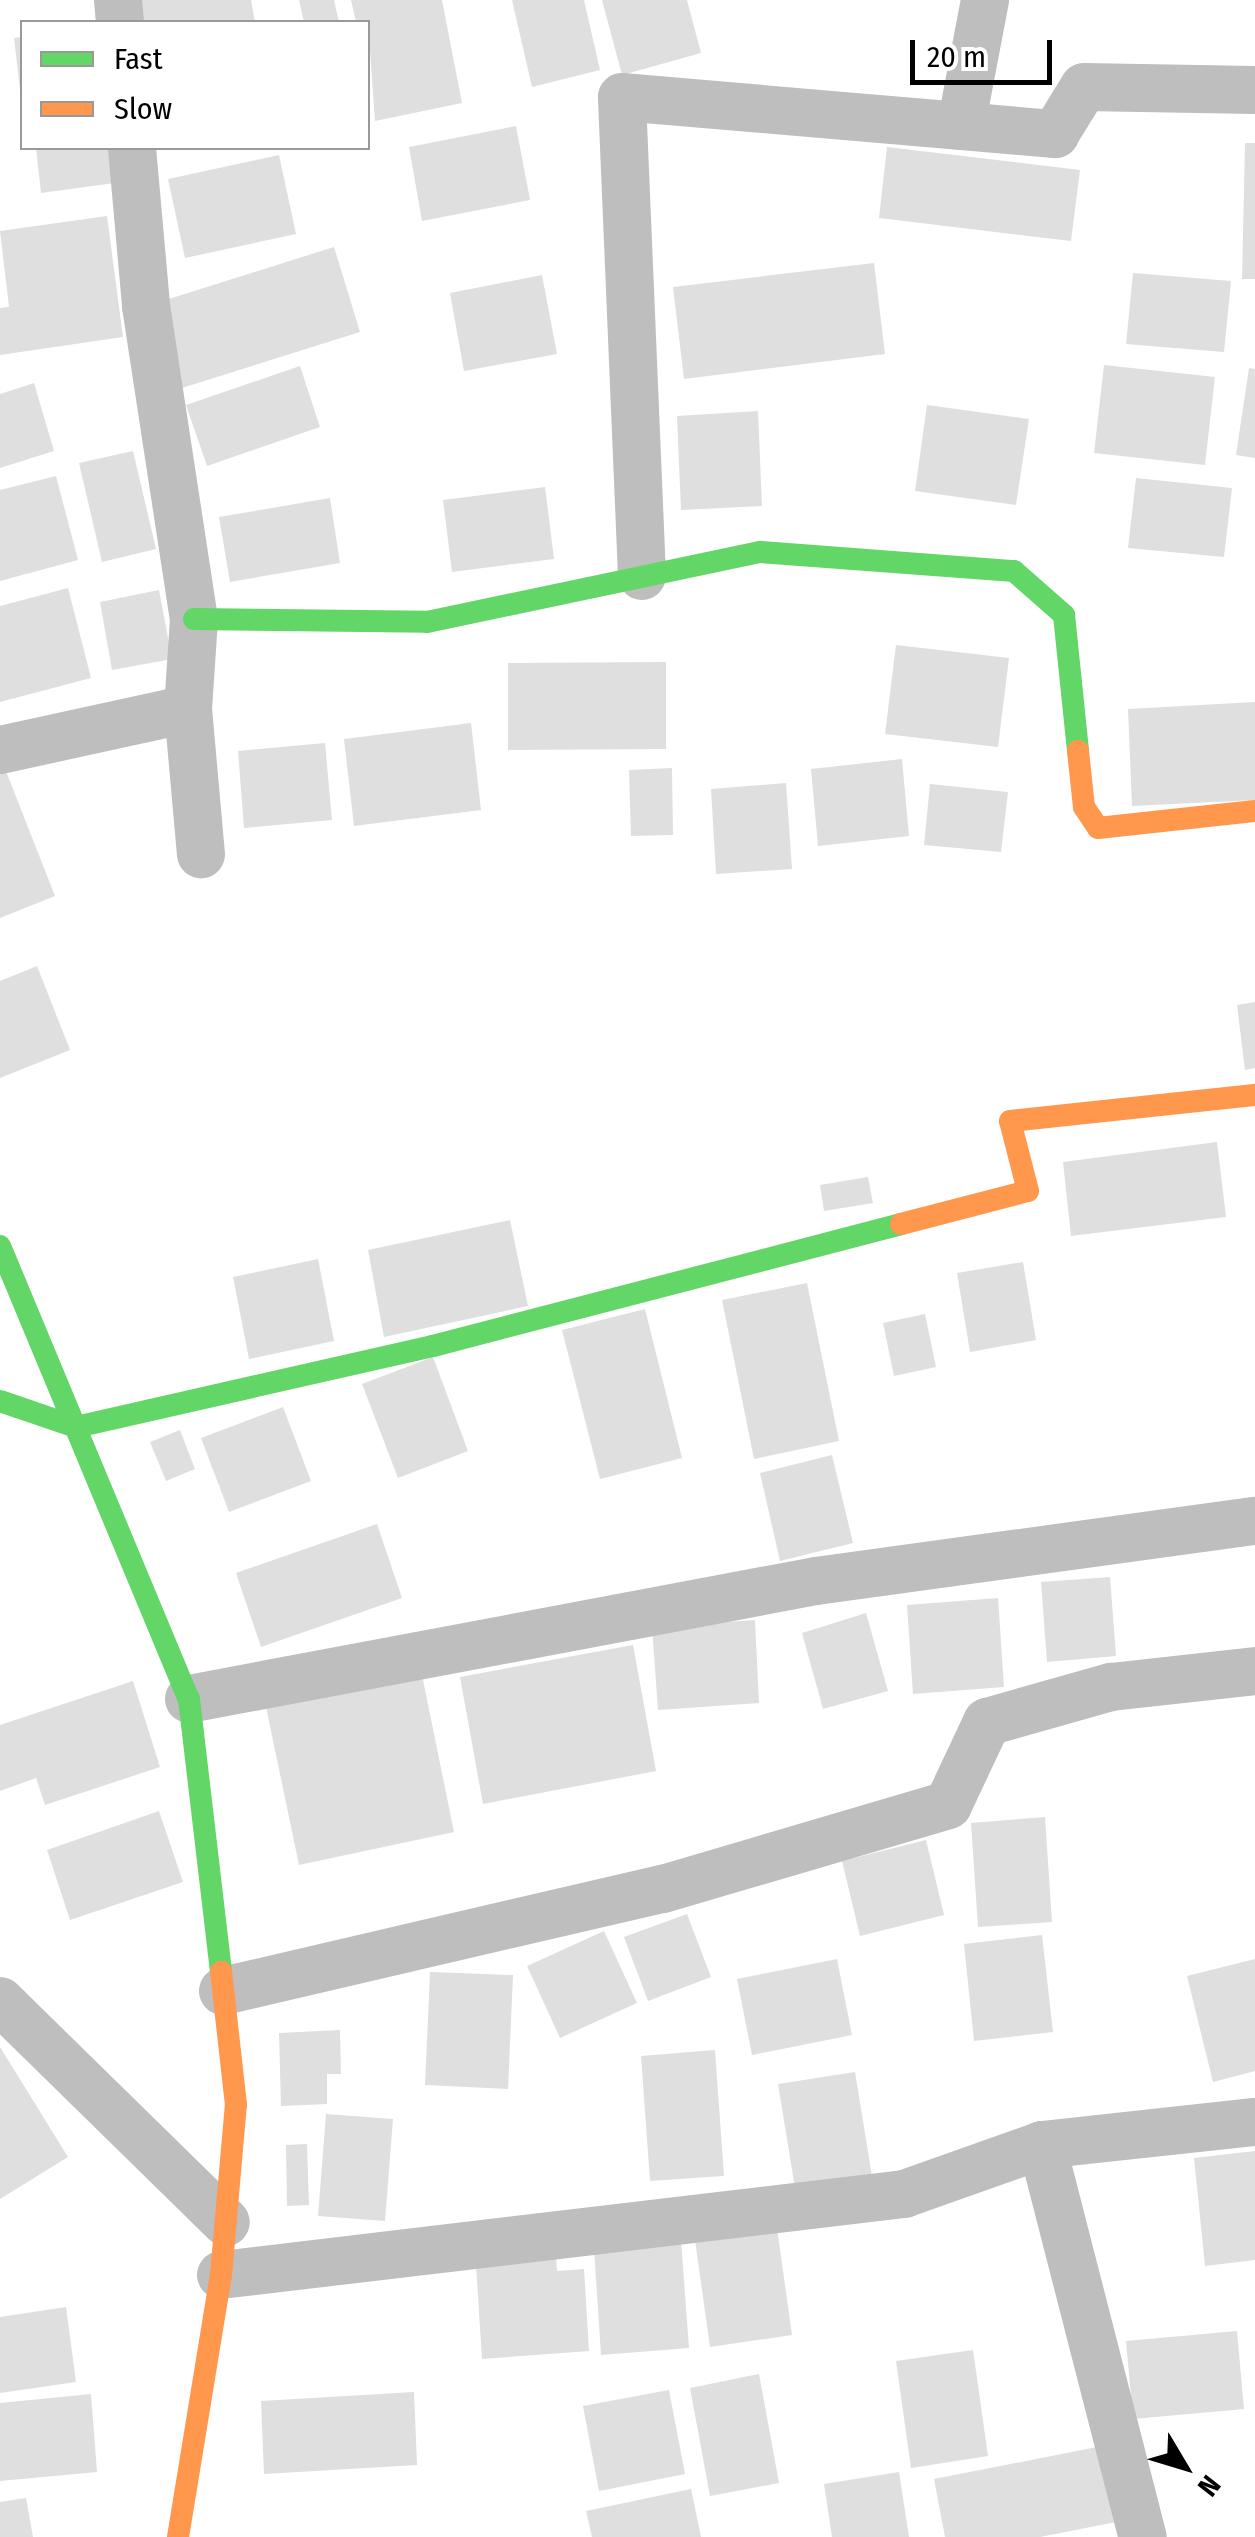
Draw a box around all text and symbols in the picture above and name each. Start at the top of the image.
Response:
legend [20,20,370,150]
scale bar [915,20,1058,82]
text: 20 m [927,39,986,75]
text: Fast [114,41,162,77]
text: Slow [114,91,172,127]
north arrow [1135,2417,1235,2517]
text: N [1191,2469,1227,2503]

